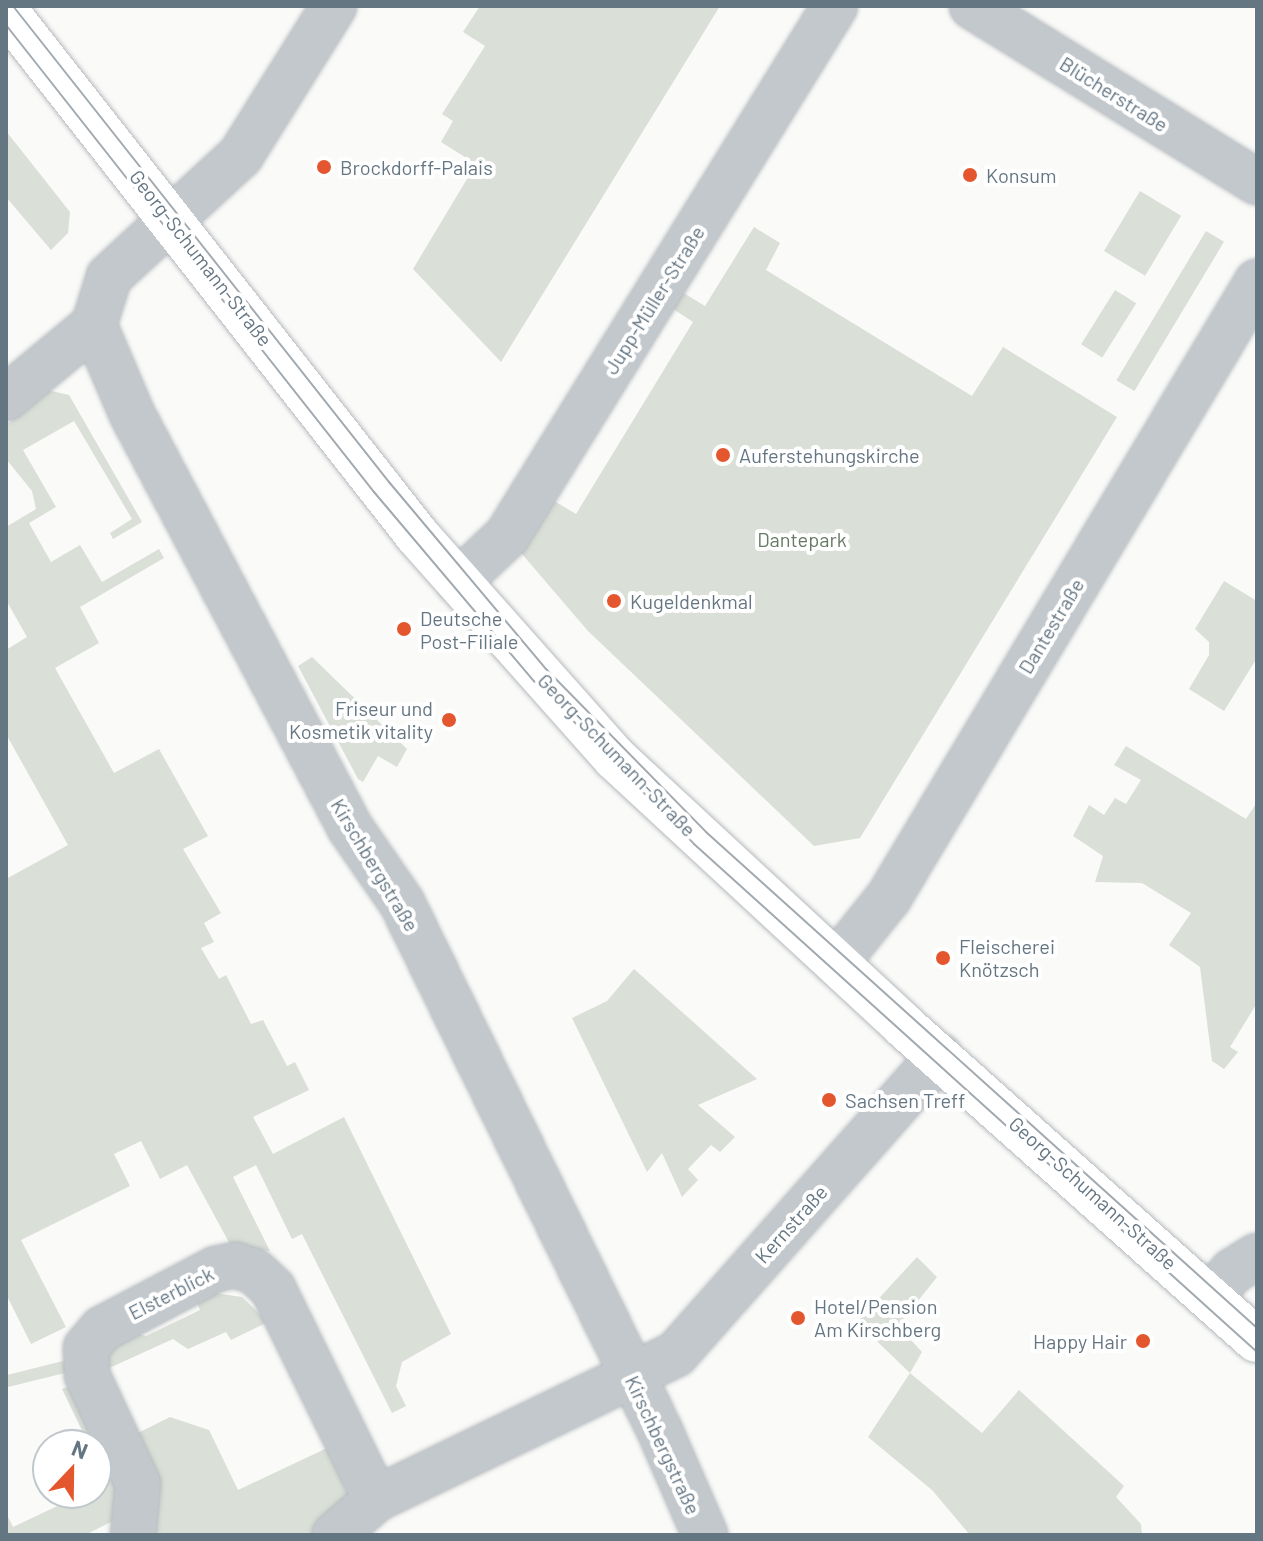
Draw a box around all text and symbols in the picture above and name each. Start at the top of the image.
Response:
street label: Blücherstraße [1055,51,1173,137]
place label: Brockdorff-Palais [340,155,493,179]
marker: Brockdorff-Palais [315,158,333,176]
place label: Konsum [986,163,1056,187]
street label: Georg-Schumann-Straße [125,165,277,351]
marker: Konsum [961,166,979,184]
street label: Jupp-Müller-Straße [599,221,709,379]
place label: Auferstehungskirche [739,443,920,467]
marker: Auferstehungskirche [714,446,732,464]
park label: Dantepark [757,527,847,551]
street label: Dantestraße [1013,574,1089,678]
place label: Kugeldenkmal [630,589,753,613]
marker: Kugeldenkmal [605,592,623,610]
place label: Deutsche Post-Filiale [420,606,518,653]
marker: Deutsche Post-Filiale [395,620,413,638]
street label: Georg-Schumann-Straße [533,669,701,841]
place label: Friseur und Kosmetik vitality [289,696,433,743]
marker: Friseur und Kosmetik vitality [440,711,458,729]
street label: Kirschbergstraße [326,794,424,936]
place label: Fleischerei Knötzsch [959,934,1055,981]
marker: Fleischerei Knötzsch [934,949,952,967]
place label: Sachsen Treff [845,1088,965,1112]
marker: Sachsen Treff [820,1091,838,1109]
street label: Georg-Schumann-Straße [1004,1111,1182,1275]
street label: Kernstraße [750,1180,832,1268]
street label: Elsterblick [124,1261,218,1325]
place label: Hotel/Pension Am Kirschberg [814,1294,941,1341]
marker: Hotel/Pension Am Kirschberg [789,1309,807,1327]
place label: Happy Hair [1033,1329,1127,1353]
marker: Happy Hair [1134,1332,1152,1350]
street label: Kirschbergstraße [620,1372,706,1518]
north arrow [32,1429,112,1509]
text: N [69,1434,92,1463]

